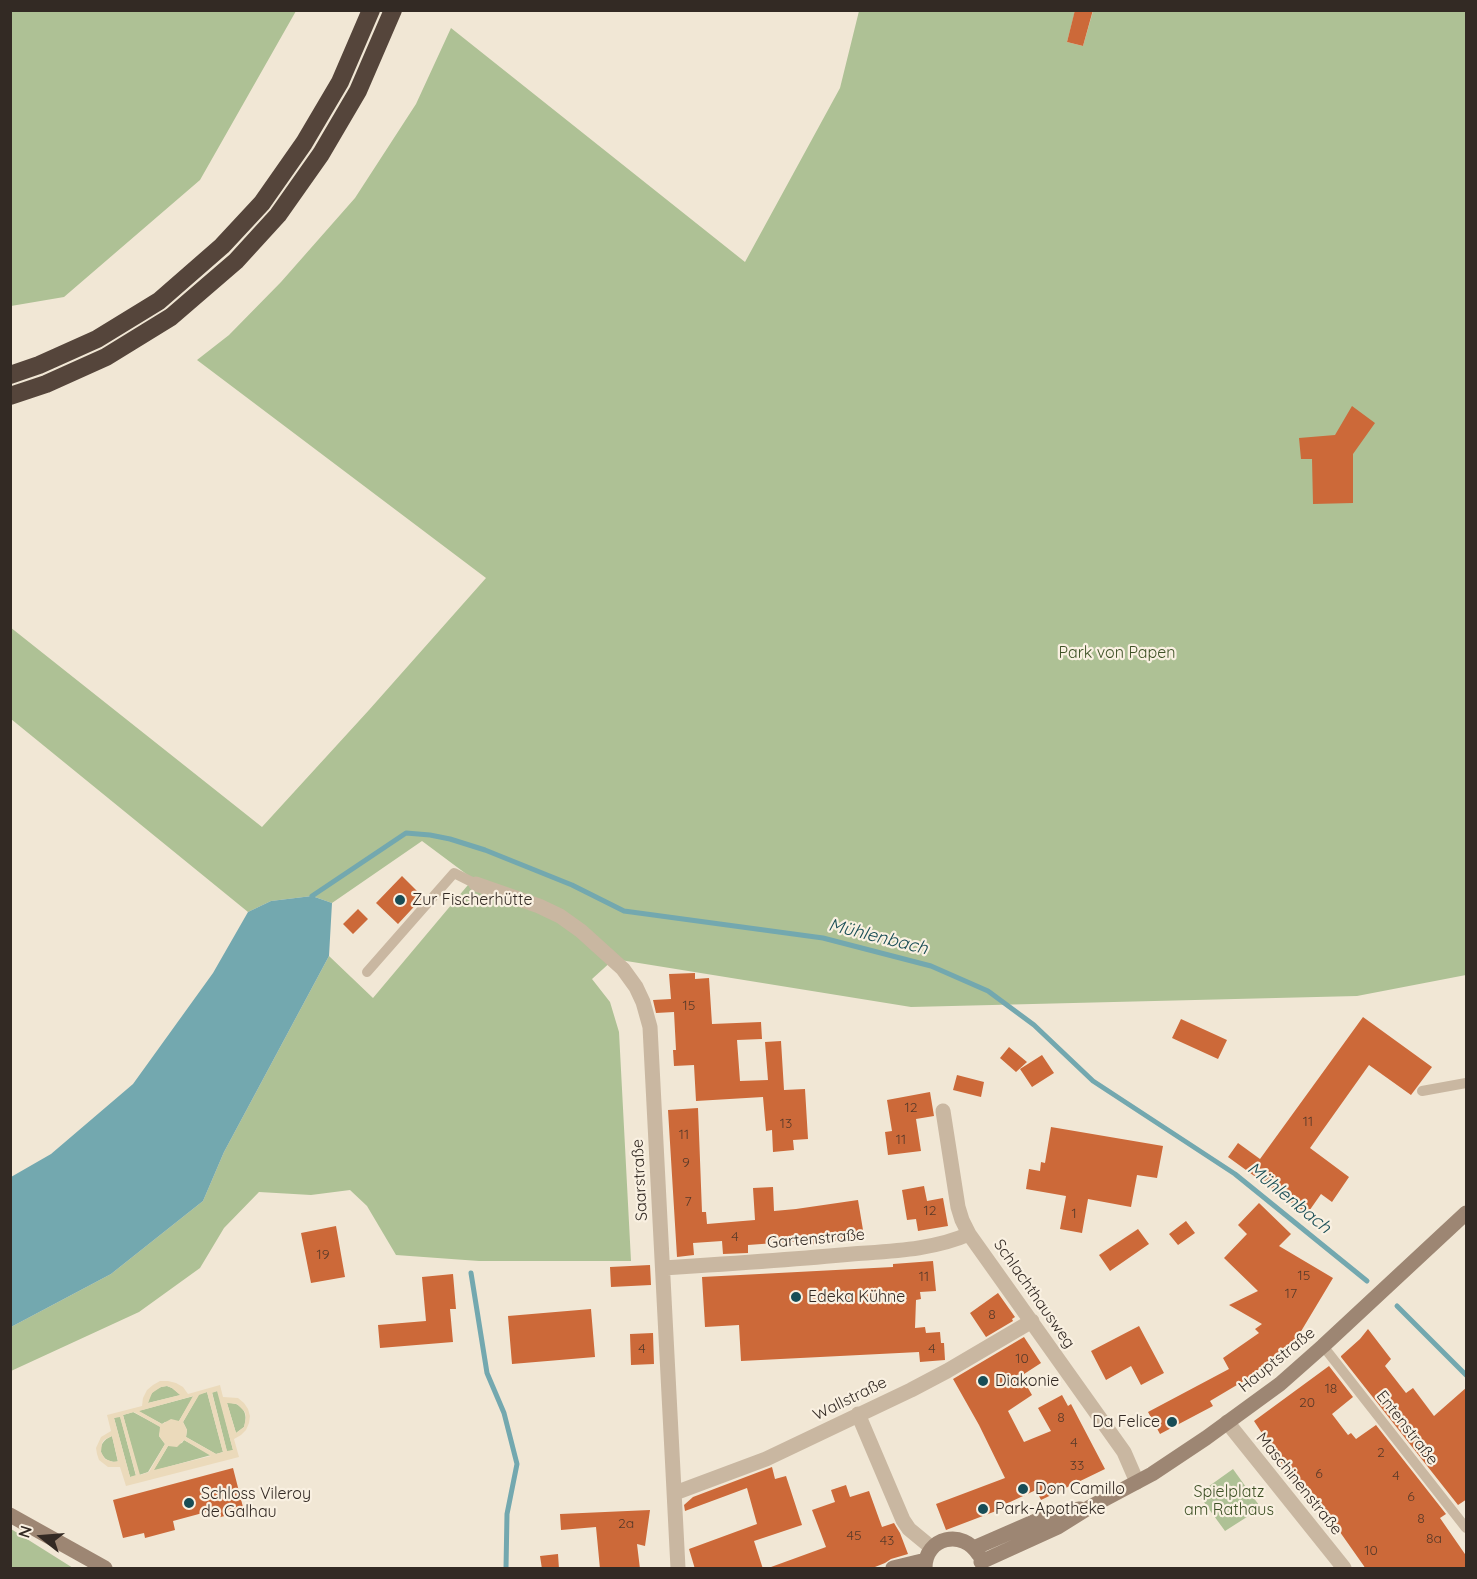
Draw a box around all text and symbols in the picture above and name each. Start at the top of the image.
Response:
park label: Park von Papen [1058,643,1176,663]
place label: Zur Fischerhütte [412,890,532,910]
marker: Zur Fischerhütte [393,893,407,907]
water label: Mühlenbach [826,914,930,960]
house number: 15 [683,998,695,1014]
house number: 12 [905,1100,917,1116]
house number: 11 [1303,1114,1313,1130]
house number: 13 [780,1116,792,1132]
house number: 11 [679,1127,689,1143]
house number: 11 [896,1132,906,1148]
street label: Saarstraße [628,1139,652,1221]
house number: 9 [682,1155,690,1171]
water label: Mühlenbach [1243,1158,1335,1238]
house number: 7 [684,1194,692,1210]
house number: 12 [924,1203,936,1219]
house number: 1 [1071,1206,1077,1222]
street label: Gartenstraße [766,1225,866,1253]
house number: 4 [731,1229,739,1245]
street label: Schlachthausweg [989,1236,1079,1352]
house number: 19 [317,1247,329,1263]
house number: 15 [1298,1268,1310,1284]
house number: 11 [919,1269,929,1285]
house number: 17 [1285,1286,1297,1302]
place label: Edeka Kühne [808,1287,905,1307]
marker: Edeka Kühne [789,1290,803,1304]
house number: 8 [988,1307,996,1323]
street label: Hauptstraße [1235,1323,1319,1397]
house number: 4 [638,1341,646,1357]
house number: 4 [928,1341,936,1357]
house number: 10 [1015,1351,1029,1367]
place label: Diakonie [995,1371,1059,1391]
street label: Wallstraße [810,1373,890,1425]
marker: Diakonie [976,1374,990,1388]
house number: 18 [1325,1381,1337,1397]
street label: Entenstraße [1372,1387,1442,1469]
house number: 20 [1299,1395,1315,1411]
house number: 8 [1057,1410,1065,1426]
place label: Da Felice [1092,1412,1160,1432]
marker: Da Felice [1165,1415,1179,1429]
street label: Maschinenstraße [1252,1429,1346,1539]
house number: 4 [1070,1435,1078,1451]
house number: 2 [1377,1445,1385,1461]
house number: 33 [1070,1458,1084,1474]
house number: 6 [1315,1466,1323,1482]
house number: 4 [1392,1468,1400,1484]
place label: Don Camillo [1035,1479,1125,1499]
marker: Don Camillo [1016,1482,1030,1496]
park label: Spielplatz am Rathaus [1184,1482,1274,1520]
place label: Schloss Vileroy de Galhau [201,1484,311,1522]
house number: 6 [1407,1489,1415,1505]
marker: Schloss Vileroy de Galhau [182,1496,196,1510]
place label: Park-Apotheke [995,1499,1106,1519]
marker: Park-Apotheke [976,1502,990,1516]
north arrow [12,1507,72,1567]
house number: 8 [1417,1511,1425,1527]
house number: 2a [618,1516,634,1532]
text: N [14,1523,36,1540]
house number: 45 [846,1528,862,1544]
house number: 8a [1426,1531,1442,1547]
house number: 43 [880,1533,894,1549]
house number: 10 [1364,1543,1378,1559]

